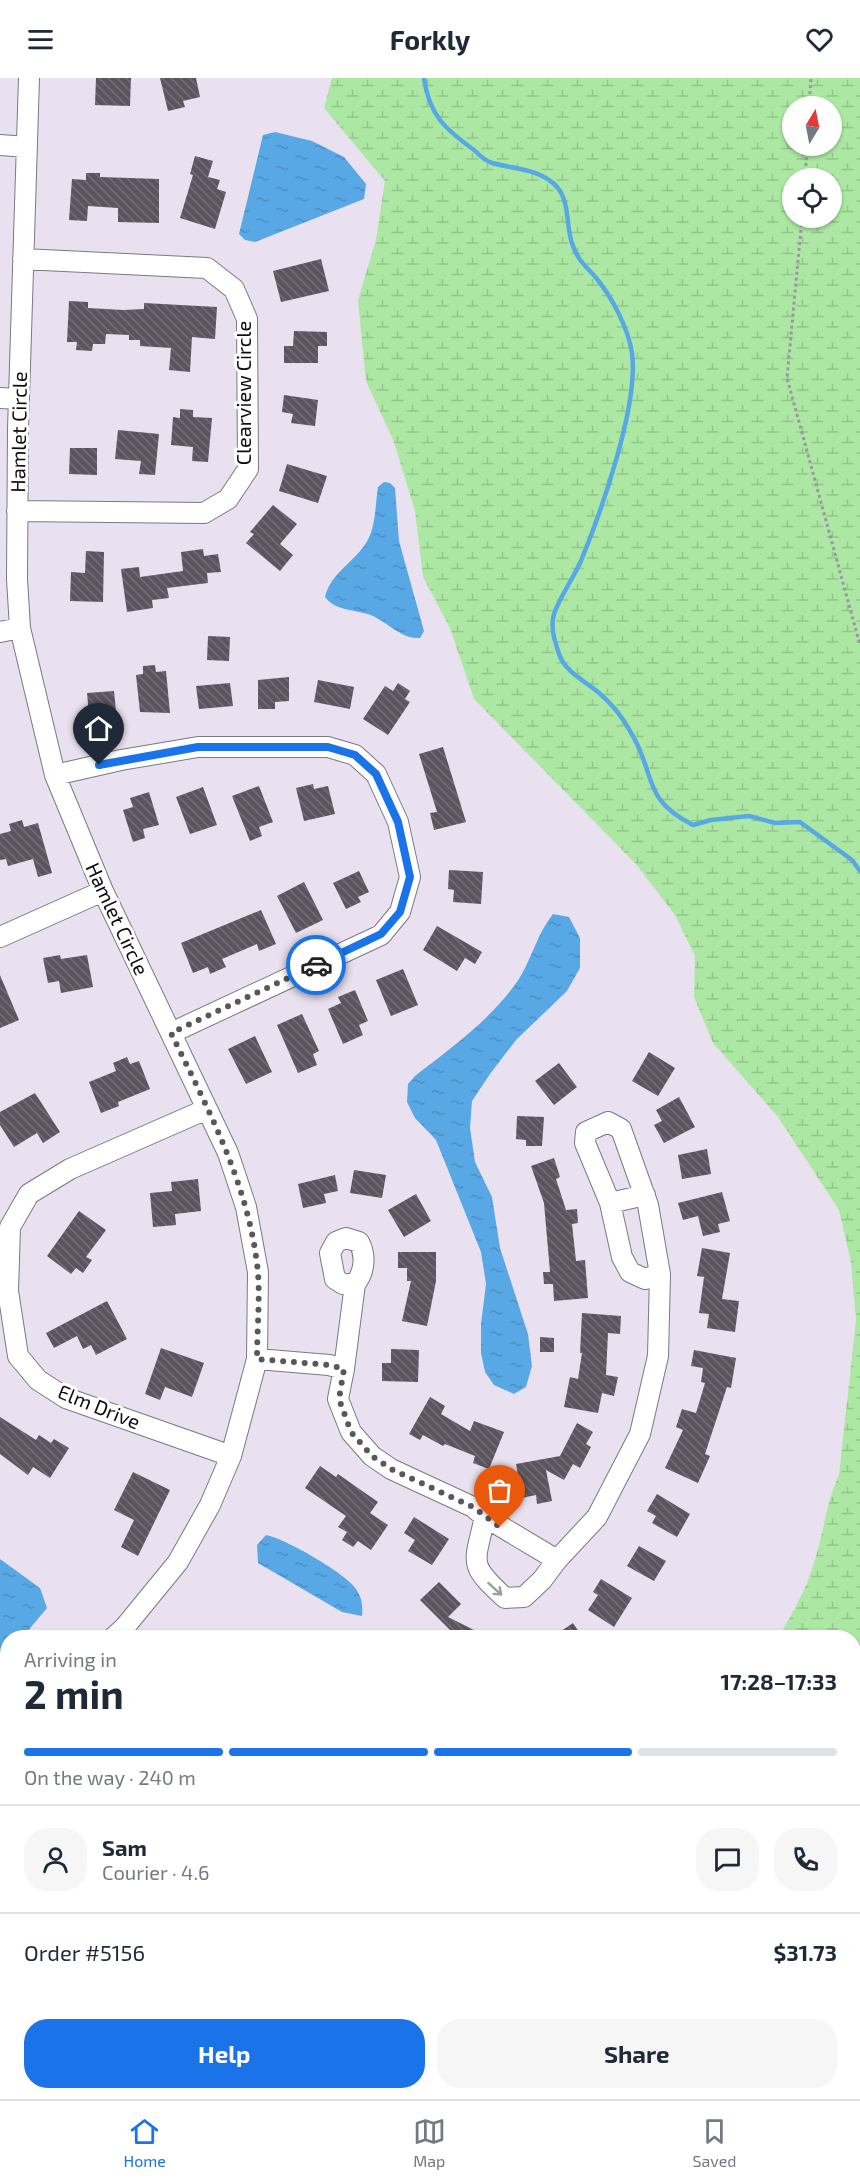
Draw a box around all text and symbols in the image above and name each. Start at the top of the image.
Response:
icon: menu [24,23,57,56]
text: Forkly [390,23,470,55]
icon: heart [803,23,836,56]
north arrow [782,96,842,156]
map controls [782,96,842,228]
button: locate [782,168,842,228]
street label: Clearview Circle [231,321,255,465]
street label: Hamlet Circle [5,371,31,493]
pin [73,703,124,765]
icon: home [82,712,115,745]
street label: Hamlet Circle [81,859,154,979]
courier [286,935,346,995]
icon: car [300,949,333,982]
street label: Elm Drive [55,1379,144,1433]
pin [474,1465,525,1527]
icon: bag [483,1474,516,1507]
one-way arrow [487,1582,502,1596]
text: Arriving in [24,1647,117,1671]
text: 17:28–17:33 [720,1668,837,1694]
text: 2 min [24,1670,124,1717]
text: On the way · 240 m [24,1765,196,1789]
button: person [24,1828,87,1891]
button: chat [696,1828,759,1891]
button: phone [774,1828,837,1891]
text: Sam [102,1834,147,1860]
text: Courier · 4.6 [102,1860,209,1884]
text: Order #5156 [24,1939,145,1965]
text: $31.73 [774,1939,837,1965]
button: Help [24,2019,425,2088]
button: Share [437,2019,837,2088]
tab: Home [123,2115,166,2170]
tab: Map [413,2115,446,2170]
tab: Saved [693,2115,737,2170]

